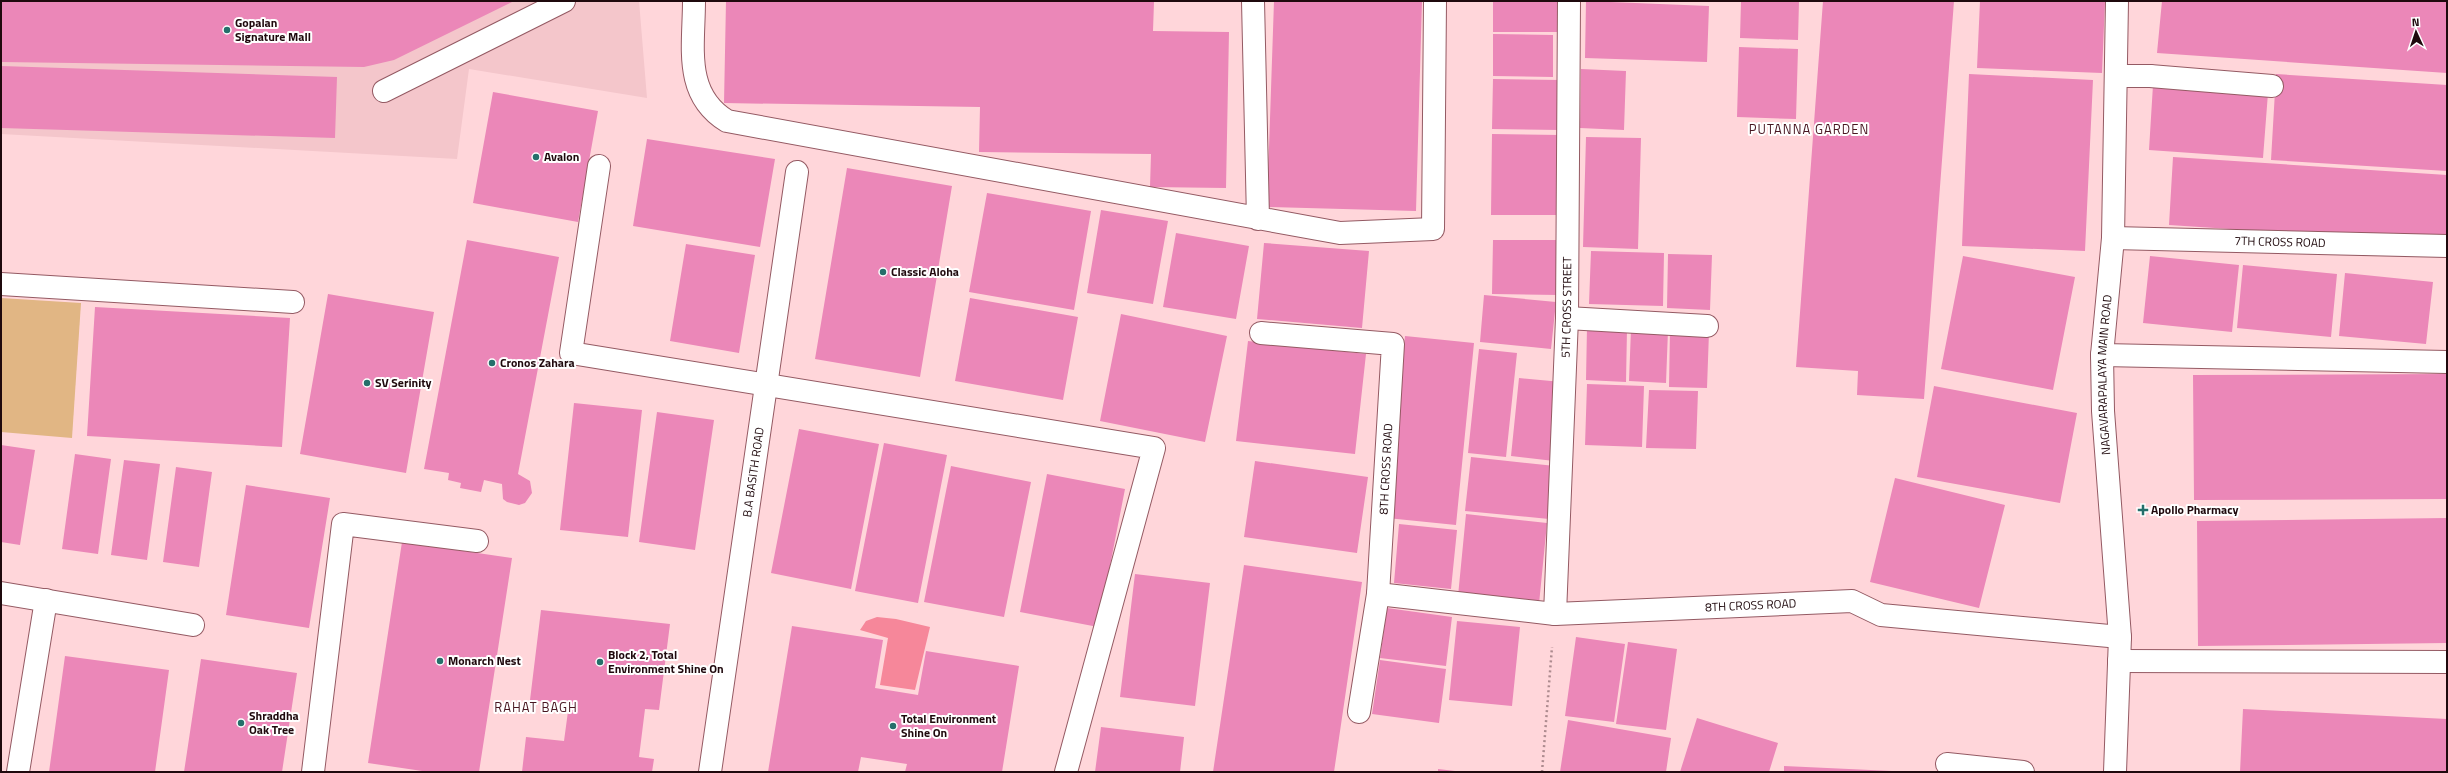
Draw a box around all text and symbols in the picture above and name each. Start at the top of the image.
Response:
north arrow [2396,12,2436,52]
place label: Gopalan Signature Mall [235,13,311,46]
text: N [2411,14,2420,30]
marker: Gopalan Signature Mall [222,25,232,35]
district label: PUTANNA GARDEN [1749,119,1869,139]
place label: Avalon [544,147,579,166]
marker: Avalon [531,152,541,162]
street label: 7TH CROSS ROAD [2234,231,2326,252]
street label: 5TH CROSS STREET [1555,256,1576,358]
place label: Classic Aloha [891,262,959,281]
marker: Classic Aloha [878,267,888,277]
street label: NAGAVARAPALAYA MAIN ROAD [2092,294,2117,456]
place label: Cronos Zahara [500,353,575,372]
marker: Cronos Zahara [487,358,497,368]
place label: SV Serinity [375,373,432,392]
marker: SV Serinity [362,378,372,388]
street label: 8TH CROSS ROAD [1374,423,1397,515]
street label: B.A BASITH ROAD [737,426,769,518]
place label: Apollo Pharmacy [2151,500,2239,519]
marker: Apollo Pharmacy [2138,505,2148,515]
street label: 8TH CROSS ROAD [1705,593,1797,616]
place label: Block 2, Total Environment Shine On [608,645,724,678]
place label: Monarch Nest [448,651,521,670]
marker: Monarch Nest [435,656,445,666]
marker: Block 2, Total Environment Shine On [595,657,605,667]
district label: RAHAT BAGH [494,697,578,717]
place label: Shraddha Oak Tree [249,706,299,739]
place label: Total Environment Shine On [901,709,997,742]
marker: Shraddha Oak Tree [236,718,246,728]
marker: Total Environment Shine On [888,721,898,731]

